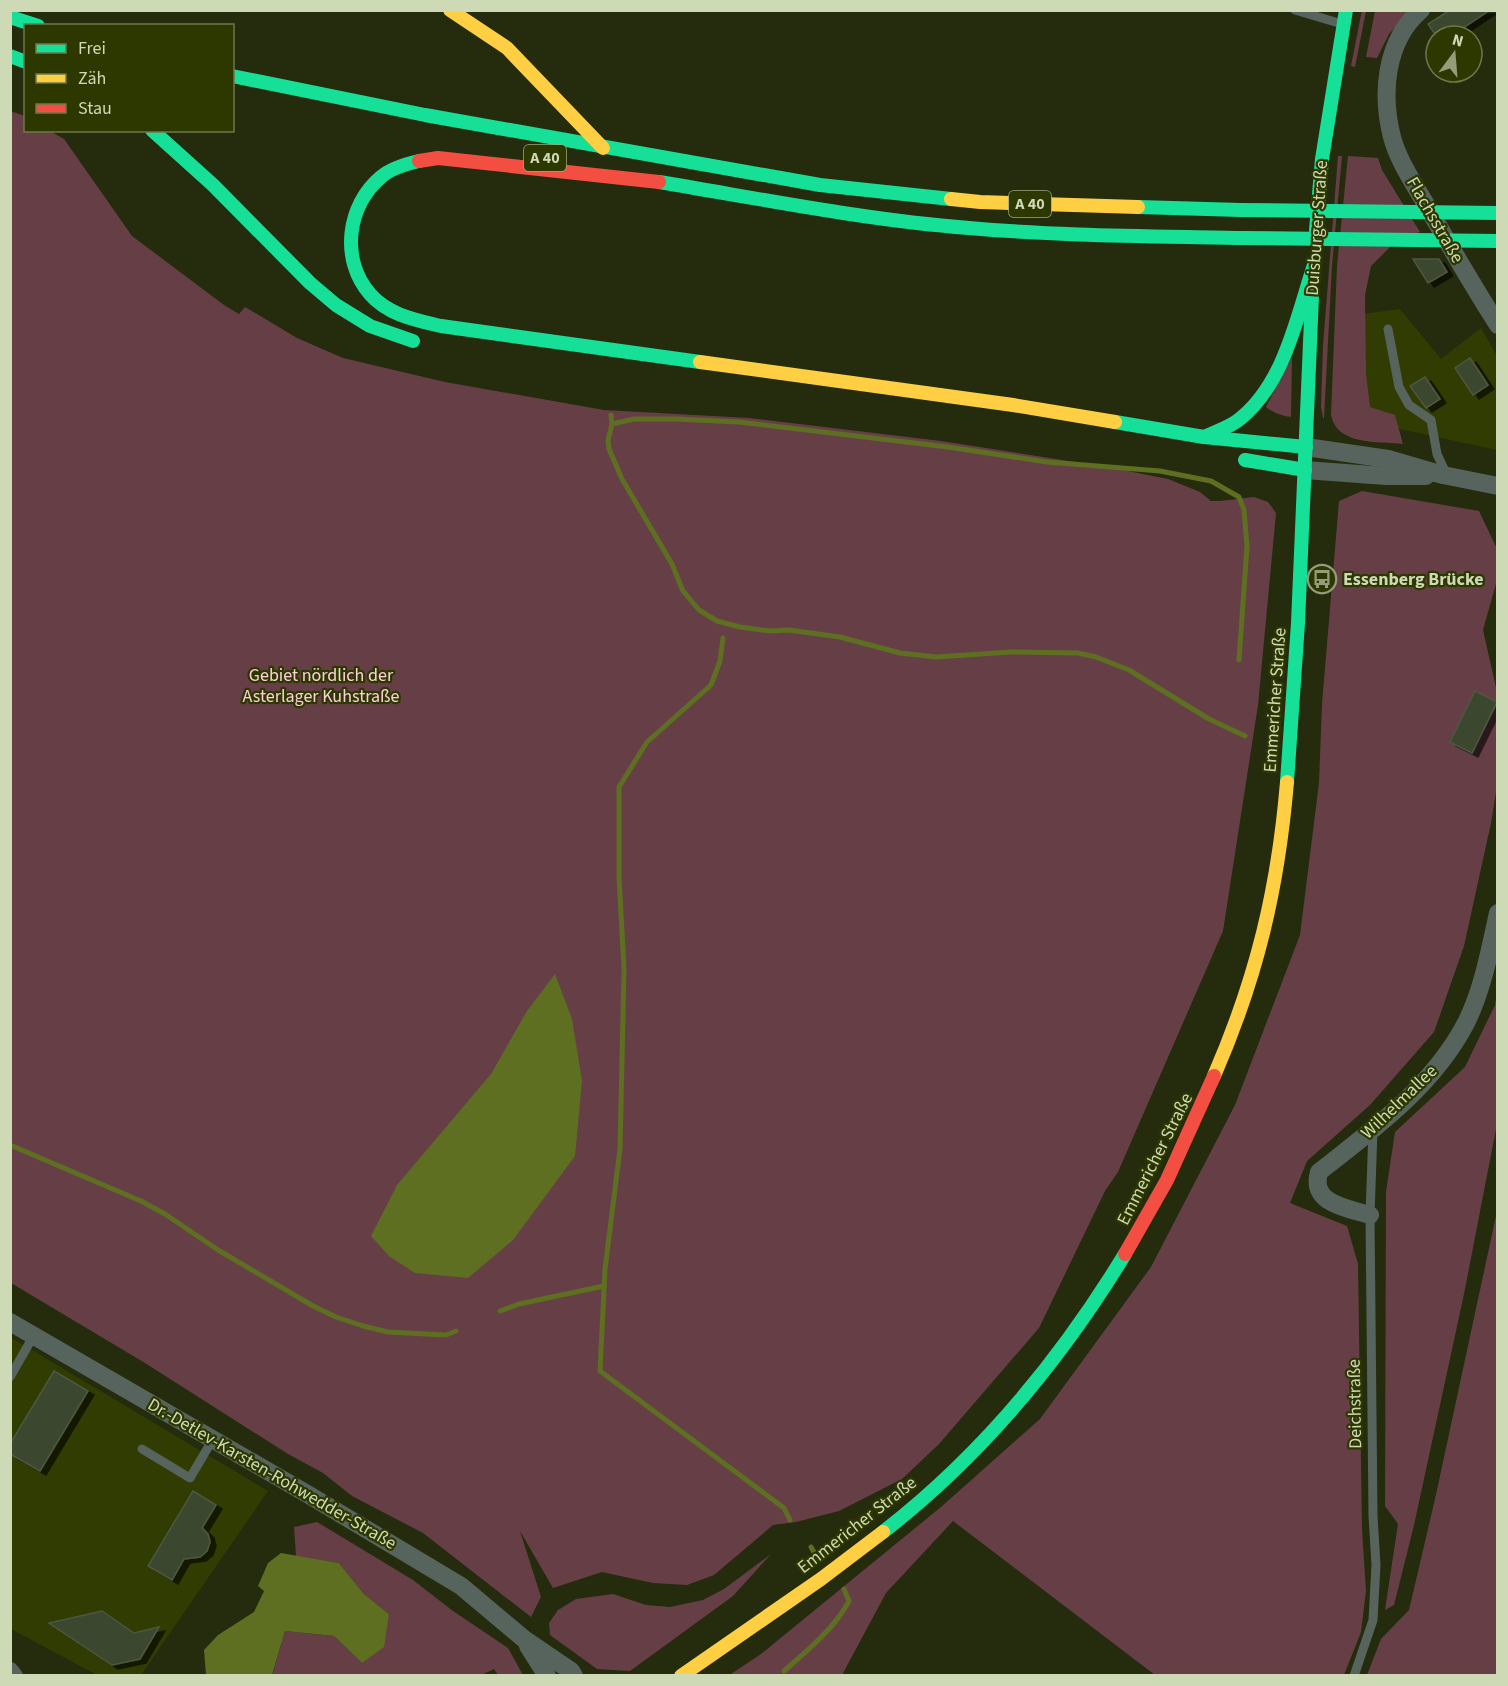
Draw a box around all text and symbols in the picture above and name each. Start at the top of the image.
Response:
legend [24,24,234,132]
north arrow [1424,24,1484,84]
text: N [1450,29,1466,53]
text: Frei [78,36,106,61]
text: Zäh [78,66,106,91]
text: Stau [78,96,112,121]
road number: A 40 [524,145,566,171]
street label: Duisburger Straße [1300,159,1334,297]
street label: Flachsstraße [1400,172,1470,268]
road number: A 40 [1009,191,1051,217]
bus stop icon: Essenberg Brücke [1306,563,1338,595]
place label: Essenberg Brücke [1343,567,1484,592]
street label: Emmericher Straße [1257,627,1293,773]
park label: Gebiet nördlich der Asterlager Kuhstraße [243,663,399,709]
street label: Wilhelmallee [1355,1059,1443,1145]
street label: Emmericher Straße [1111,1089,1199,1229]
street label: Deichstraße [1342,1359,1368,1449]
street label: Dr.-Detlev-Karsten-Rohwedder-Straße [143,1392,401,1556]
street label: Emmericher Straße [792,1470,922,1580]

